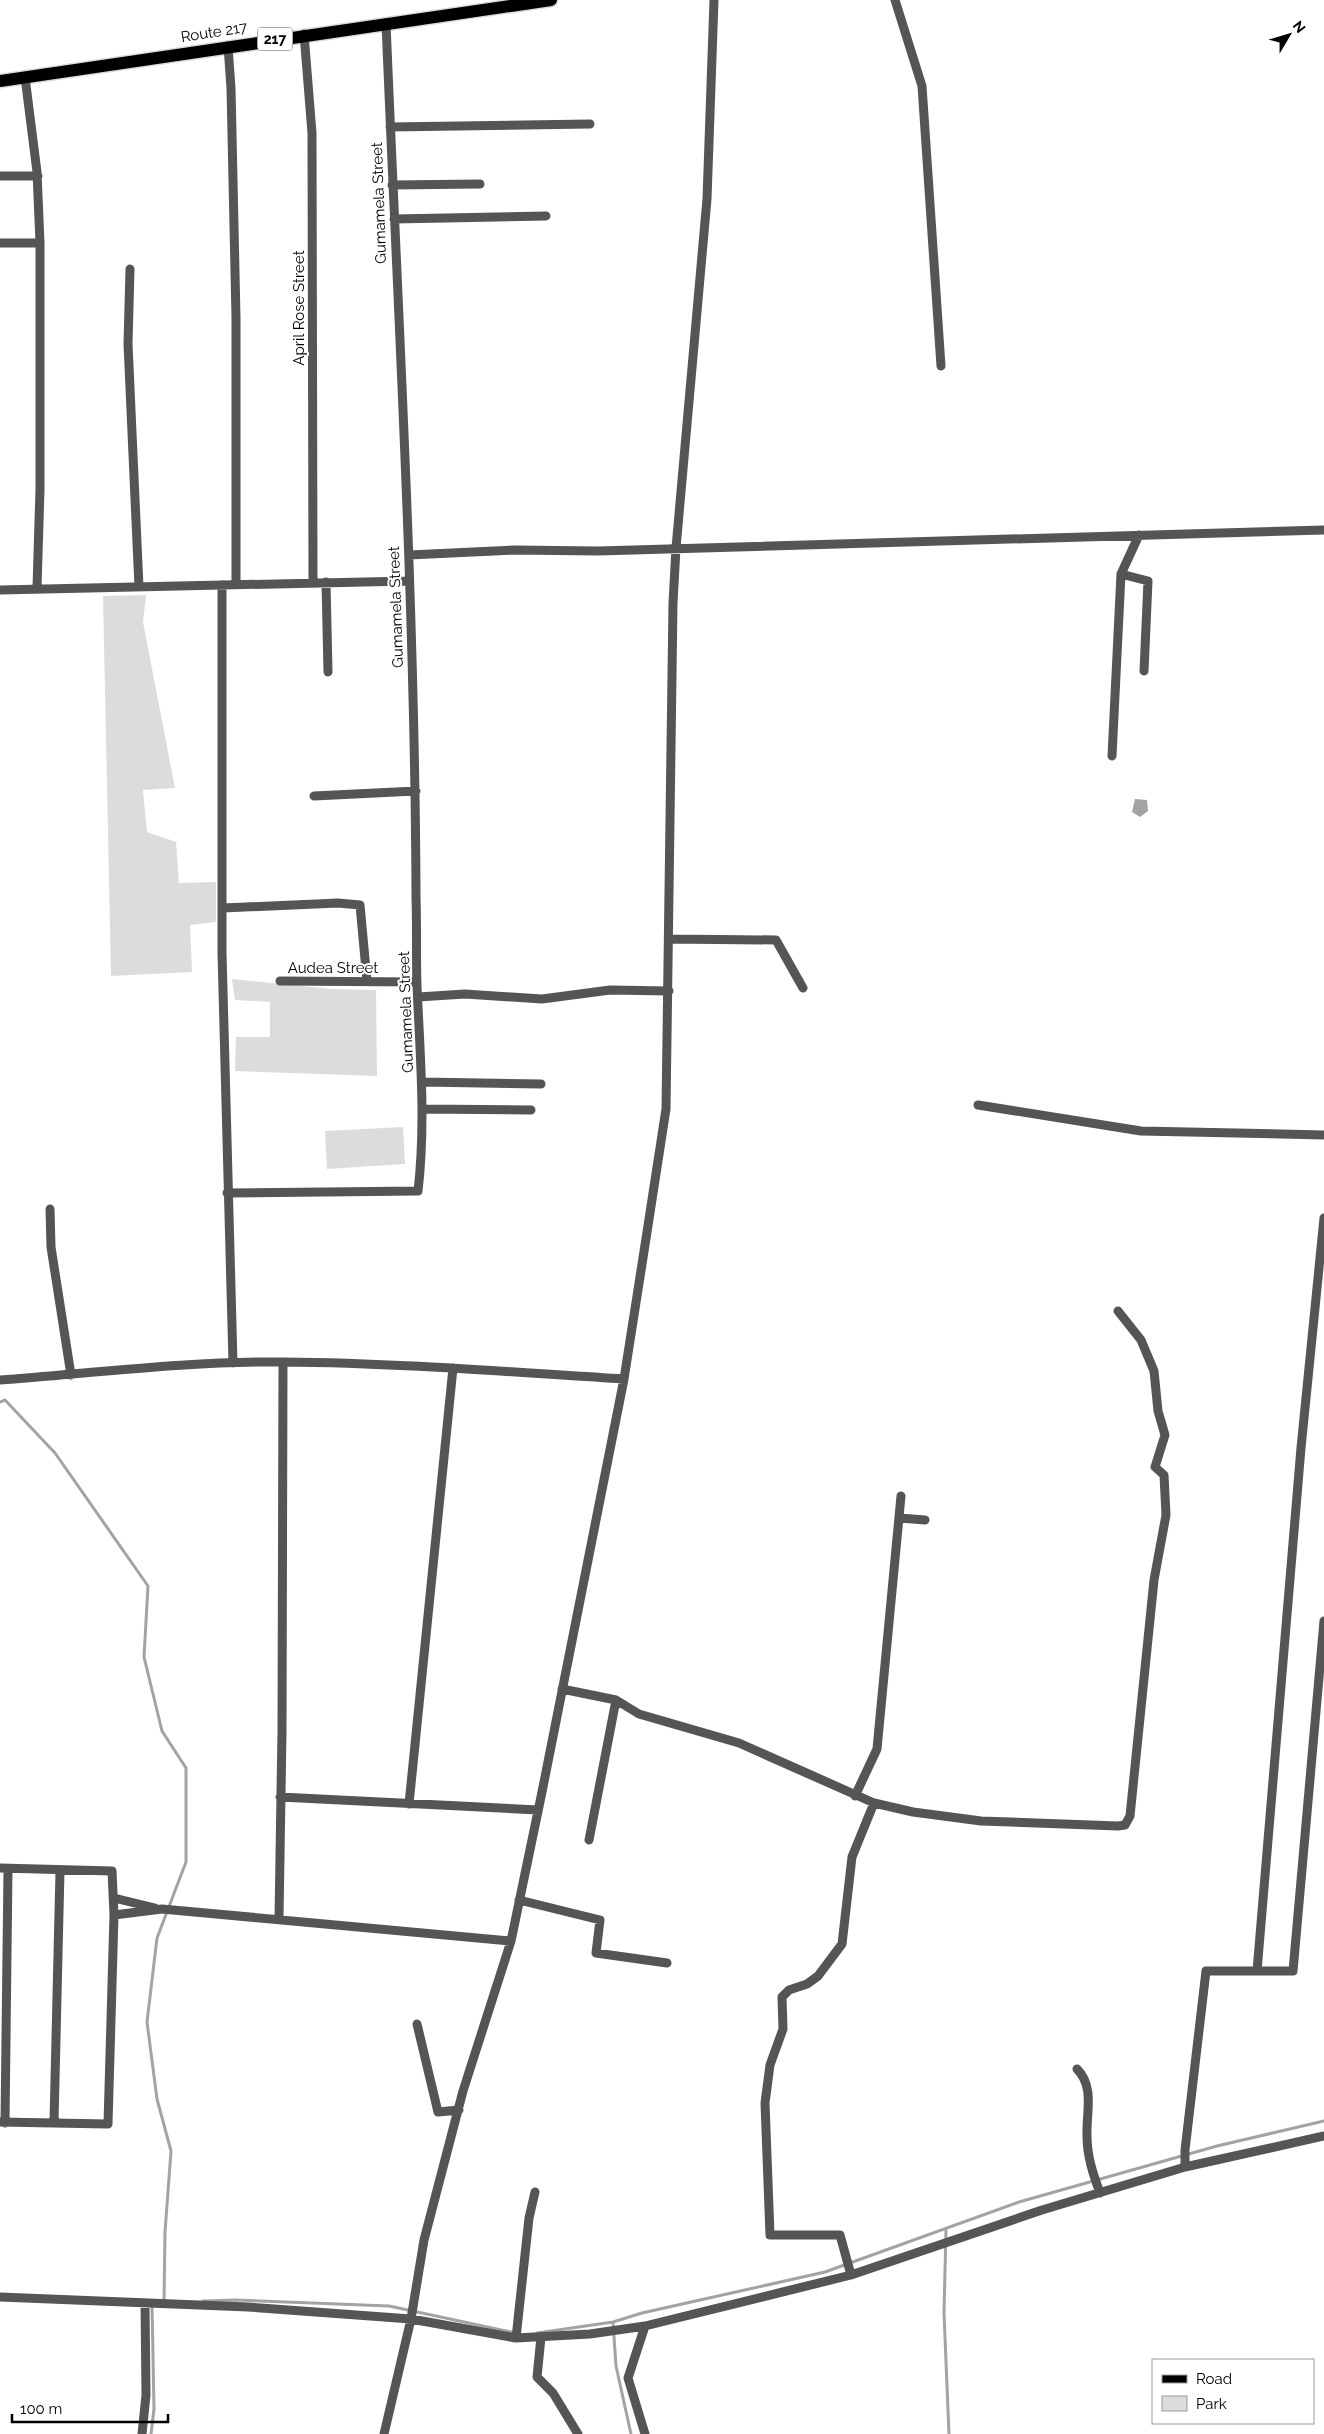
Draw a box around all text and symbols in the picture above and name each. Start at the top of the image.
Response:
north arrow [1264,10,1314,60]
street label: Route 217 [179,18,249,46]
text: N [1290,18,1309,36]
road number: 217 [258,28,292,50]
street label: Gumamela Street [368,142,390,264]
street label: April Rose Street [290,250,308,366]
street label: Gumamela Street [385,546,407,668]
street label: Gumamela Street [395,951,417,1073]
street label: Audea Street [288,959,378,977]
legend [1152,2359,1314,2424]
text: Road [1196,2370,1232,2388]
scale bar [12,2392,169,2424]
text: Park [1196,2395,1227,2413]
text: 100 m [20,2400,62,2418]

